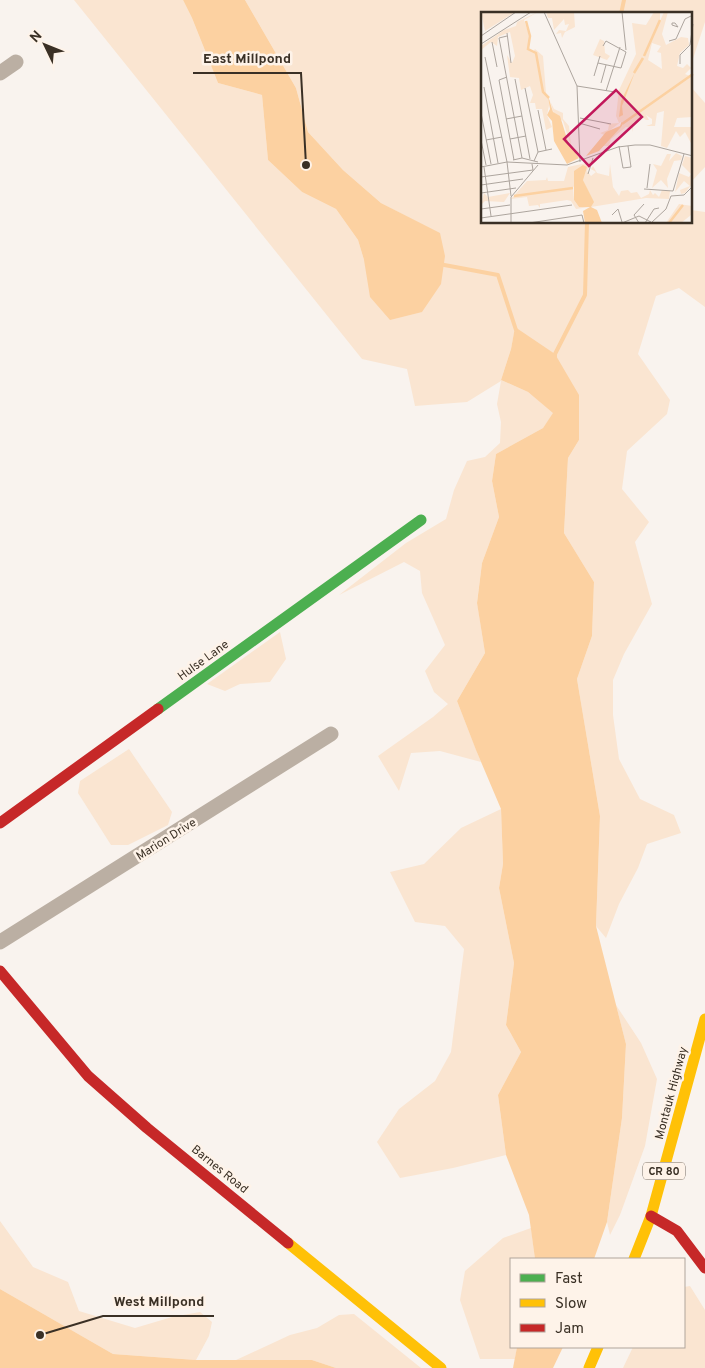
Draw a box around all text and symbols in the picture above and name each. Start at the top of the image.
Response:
inset map [481,12,692,224]
north arrow [20,20,70,70]
text: N [27,28,46,47]
callout: East Millpond [193,44,301,73]
text: East Millpond [203,51,291,68]
street label: Hulse Lane [175,637,232,685]
street label: Marion Drive [133,815,200,865]
street label: Montauk Highway [652,1045,692,1141]
street label: Barnes Road [188,1142,251,1198]
road number: CR 80 [643,1162,685,1180]
legend [510,1258,685,1348]
text: Fast [555,1270,583,1289]
callout: West Millpond [103,1287,214,1316]
text: West Millpond [114,1294,204,1311]
text: Slow [555,1295,587,1314]
text: Jam [555,1320,584,1339]

